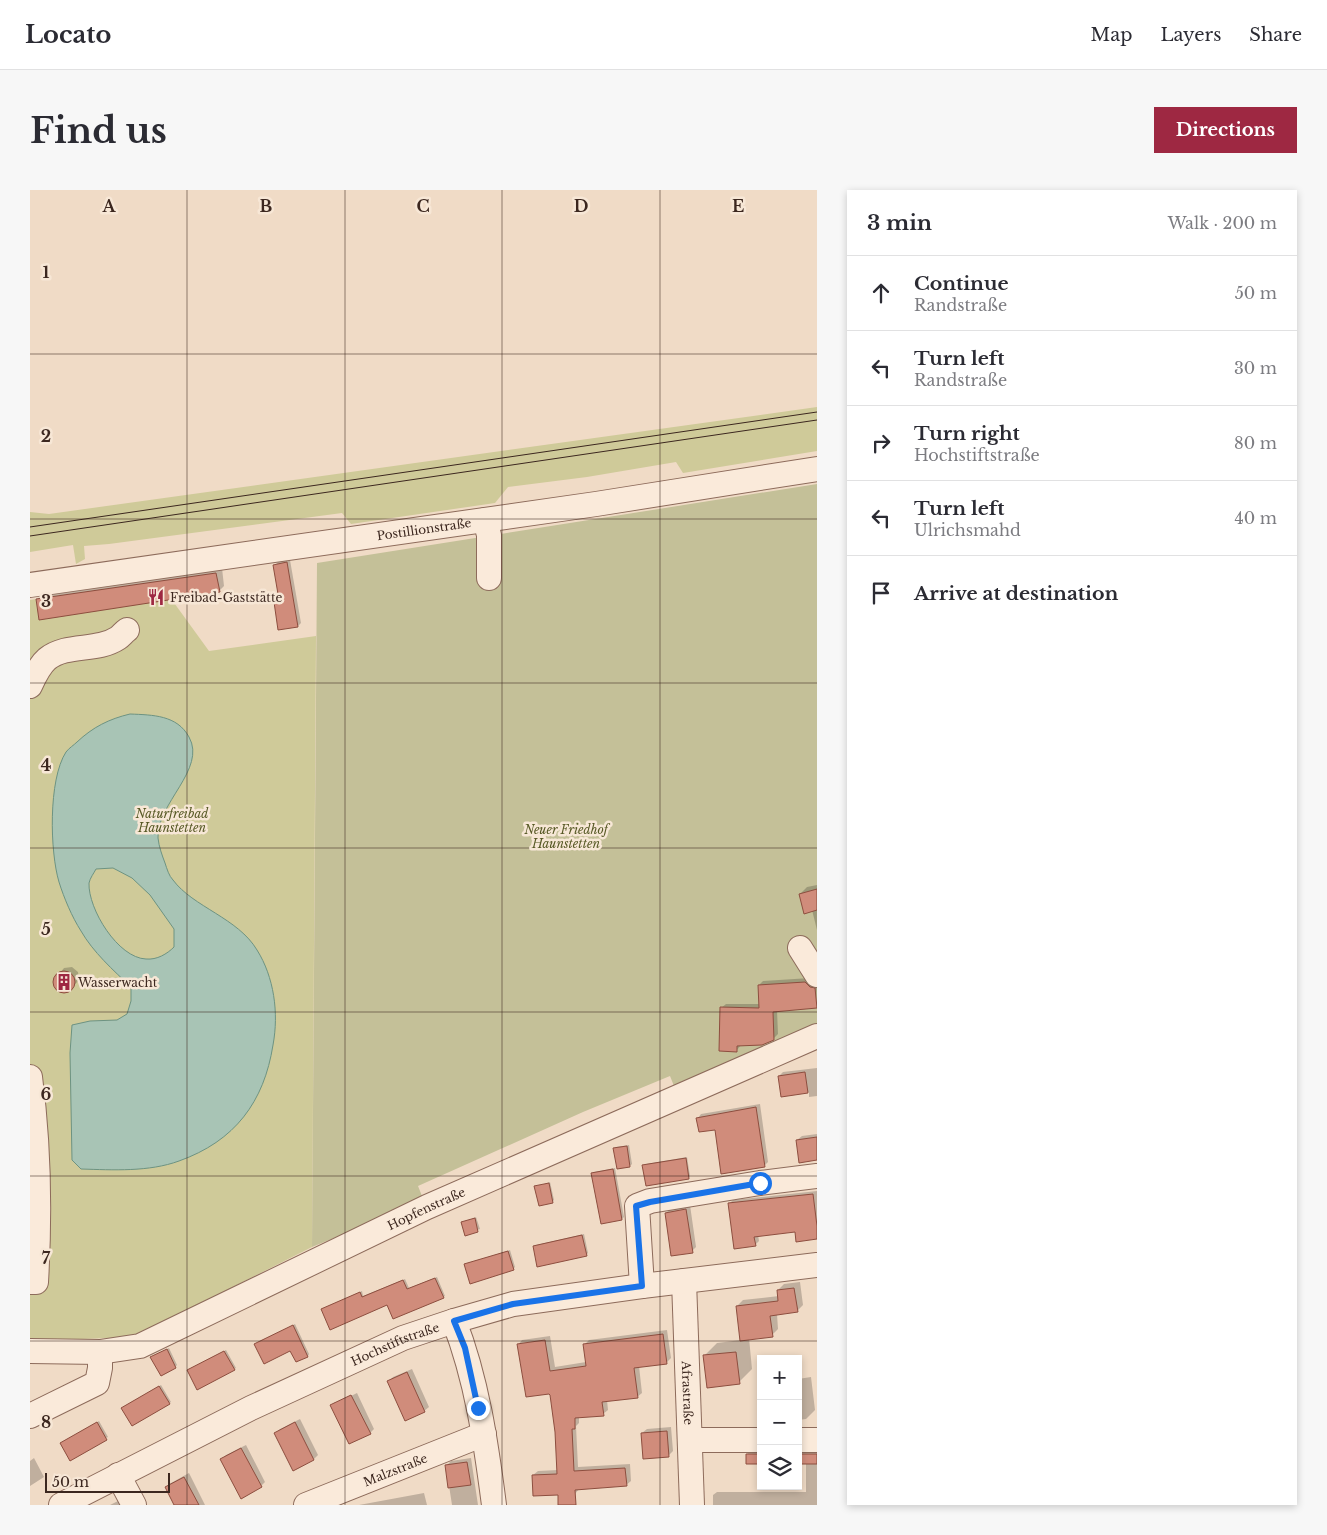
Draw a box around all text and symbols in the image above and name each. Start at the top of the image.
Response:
text: Locato [25,20,111,49]
text: Map [1091,24,1132,46]
text: Layers [1160,24,1221,46]
text: Share [1249,24,1302,46]
button: Directions [1154,107,1297,153]
text: Find us [30,109,167,152]
text: A [102,196,117,216]
text: B [260,196,273,216]
text: C [416,196,430,216]
text: D [574,196,588,216]
text: E [732,196,744,216]
text: 3 min [867,210,932,236]
text: Walk · 200 m [1168,213,1277,233]
text: 1 [43,262,50,282]
text: Continue [914,272,1009,295]
icon: ahead [867,279,895,307]
text: 50 m [1235,283,1277,303]
text: Randstraße [914,295,1007,315]
text: Turn left [914,347,1005,370]
icon: left [867,354,895,382]
text: 30 m [1234,358,1277,378]
text: Randstraße [914,370,1007,390]
text: Turn right [914,422,1020,445]
text: 2 [41,426,51,446]
icon: right [867,429,895,457]
text: 80 m [1234,433,1277,453]
text: Hochstiftstraße [914,445,1040,465]
text: Turn left [914,497,1005,520]
icon: left [867,504,895,532]
text: 40 m [1234,508,1277,528]
street label: Postillionstraße [376,514,472,543]
text: Ulrichsmahd [914,520,1021,540]
icon: arrive [867,579,895,607]
text: Arrive at destination [914,582,1118,605]
restaurant icon: Freibad-Gaststätte [146,587,166,607]
place label: Freibad-Gaststätte [170,590,282,605]
text: 3 [41,591,51,611]
text: 4 [41,755,51,775]
park label: Naturfreibad Haunstetten [135,806,209,835]
park label: Neuer Friedhof Haunstetten [523,822,611,851]
text: 5 [41,919,51,939]
building icon: Wasserwacht [54,972,74,992]
place label: Wasserwacht [77,975,158,990]
text: 6 [41,1084,52,1104]
route start [749,1172,772,1195]
street label: Hopfenstraße [385,1184,467,1233]
text: 7 [42,1248,51,1268]
street label: Hochstiftstraße [348,1319,441,1369]
map controls [757,1355,802,1490]
button: + [757,1355,802,1400]
street label: Afrastraße [679,1360,697,1425]
route end [467,1397,490,1420]
button: − [757,1400,802,1445]
text: 8 [41,1412,51,1432]
button: layers [757,1445,802,1490]
street label: Malzstraße [361,1450,430,1489]
scale bar [45,1470,170,1493]
text: 50 m [52,1473,89,1491]

